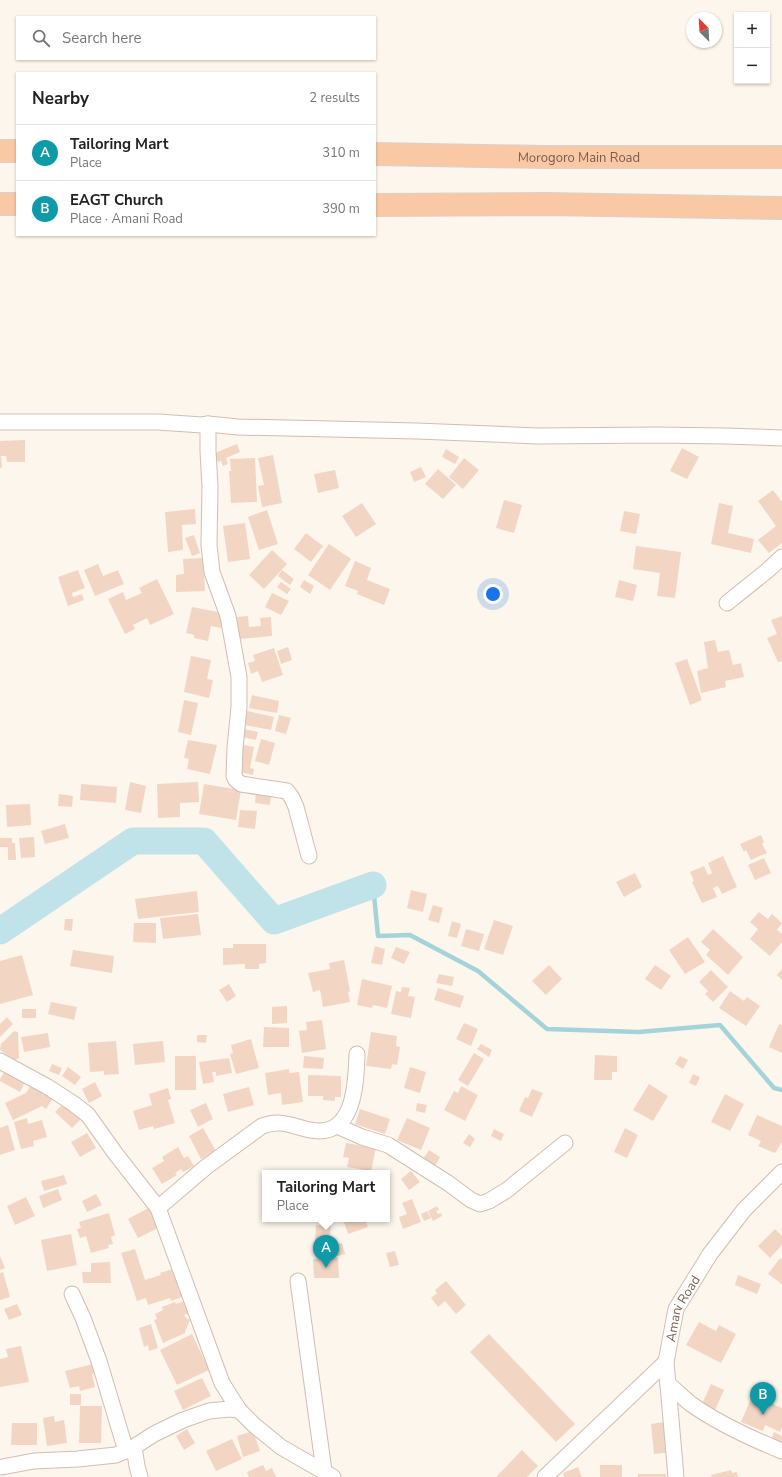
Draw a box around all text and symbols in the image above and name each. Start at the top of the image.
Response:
north arrow [686,12,722,48]
map controls [734,12,770,84]
button: + [734,12,770,48]
search box [16,16,376,60]
icon: search [30,27,52,49]
text: Search here [62,28,142,48]
button: − [734,48,770,84]
text: Nearby [32,87,89,110]
text: 2 results [309,89,360,107]
text: Tailoring Mart [70,134,168,154]
text: A [40,144,50,162]
text: 310 m [322,144,360,162]
street label: Morogoro Main Road [518,149,640,167]
text: Place [70,154,102,172]
text: EAGT Church [70,190,163,210]
text: B [41,200,49,218]
text: 390 m [322,200,360,218]
text: Place · Amani Road [70,210,183,228]
your location [483,584,503,604]
popup [262,1170,390,1222]
text: Tailoring Mart [277,1177,375,1197]
text: Place [277,1197,309,1215]
pin: A [313,1235,339,1268]
street label: Amani Road [662,1272,705,1343]
pin: B [750,1382,776,1415]

